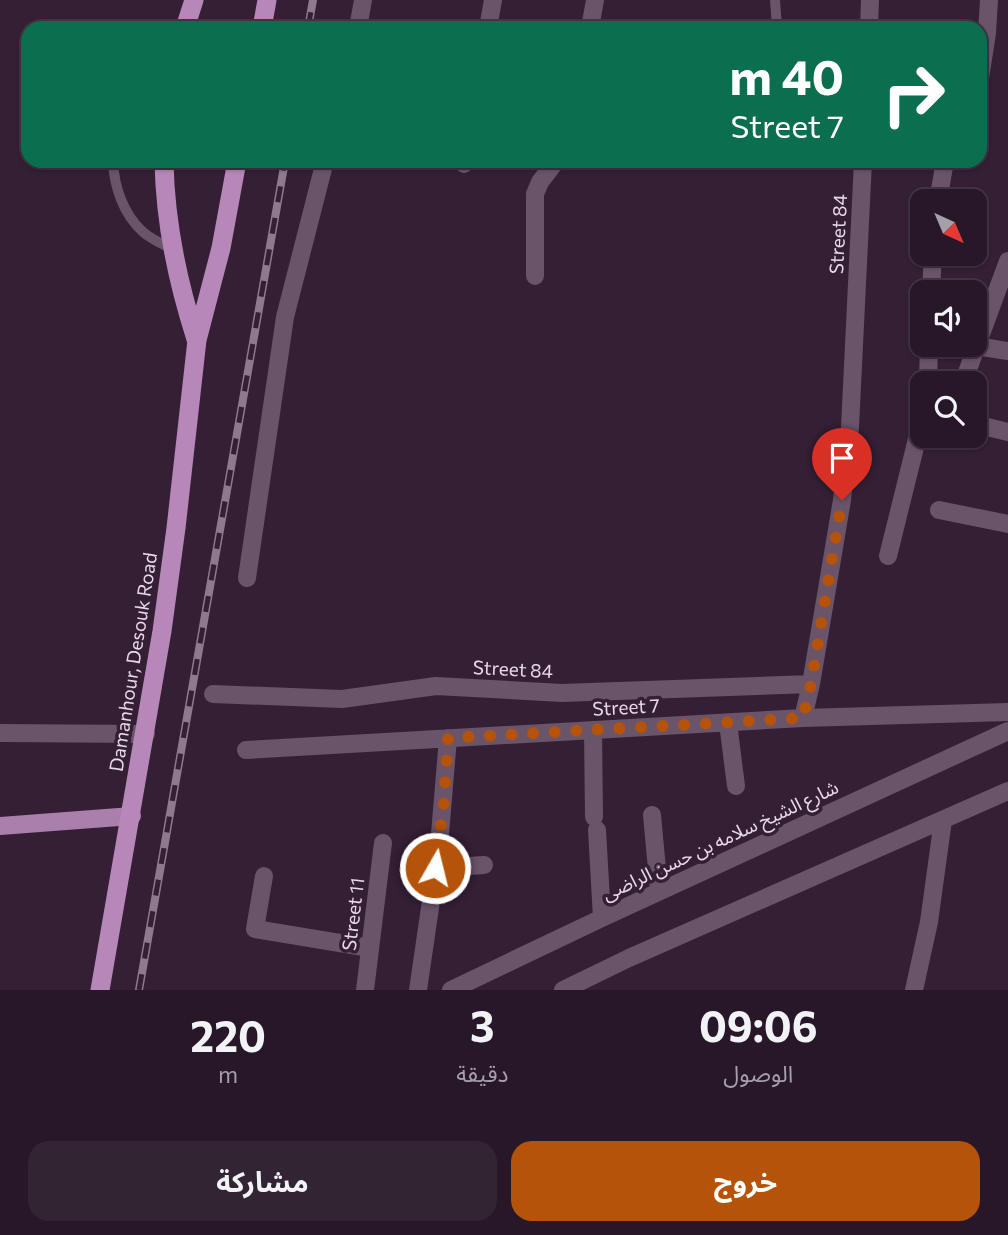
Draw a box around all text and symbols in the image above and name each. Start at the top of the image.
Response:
text: 40 m [729,45,844,105]
icon: right [868,49,959,140]
text: Street 7 [731,105,844,145]
north arrow [910,189,987,266]
map controls [910,189,987,448]
street label: Street 84 [824,193,851,275]
button: sound [910,280,987,357]
button: search [910,371,987,448]
pin [812,428,872,500]
icon: arrive [823,439,861,477]
street label: Damanhour, Desouk Road [104,551,161,773]
street label: Street 84 [472,655,554,682]
street label: Street 7 [592,693,660,720]
street label: شارع الشيخ سلامه بن حسن الراضى [598,775,843,908]
position arrow [398,831,472,905]
street label: Street 11 [337,876,368,952]
text: 3 [470,999,495,1051]
text: 09:06 [699,999,818,1051]
text: 220 [190,1009,266,1061]
text: دقيقة [456,1059,509,1087]
text: الوصول [723,1059,793,1087]
text: m [218,1060,238,1088]
button: مشاركة [28,1141,497,1221]
button: خروج [511,1141,980,1221]

